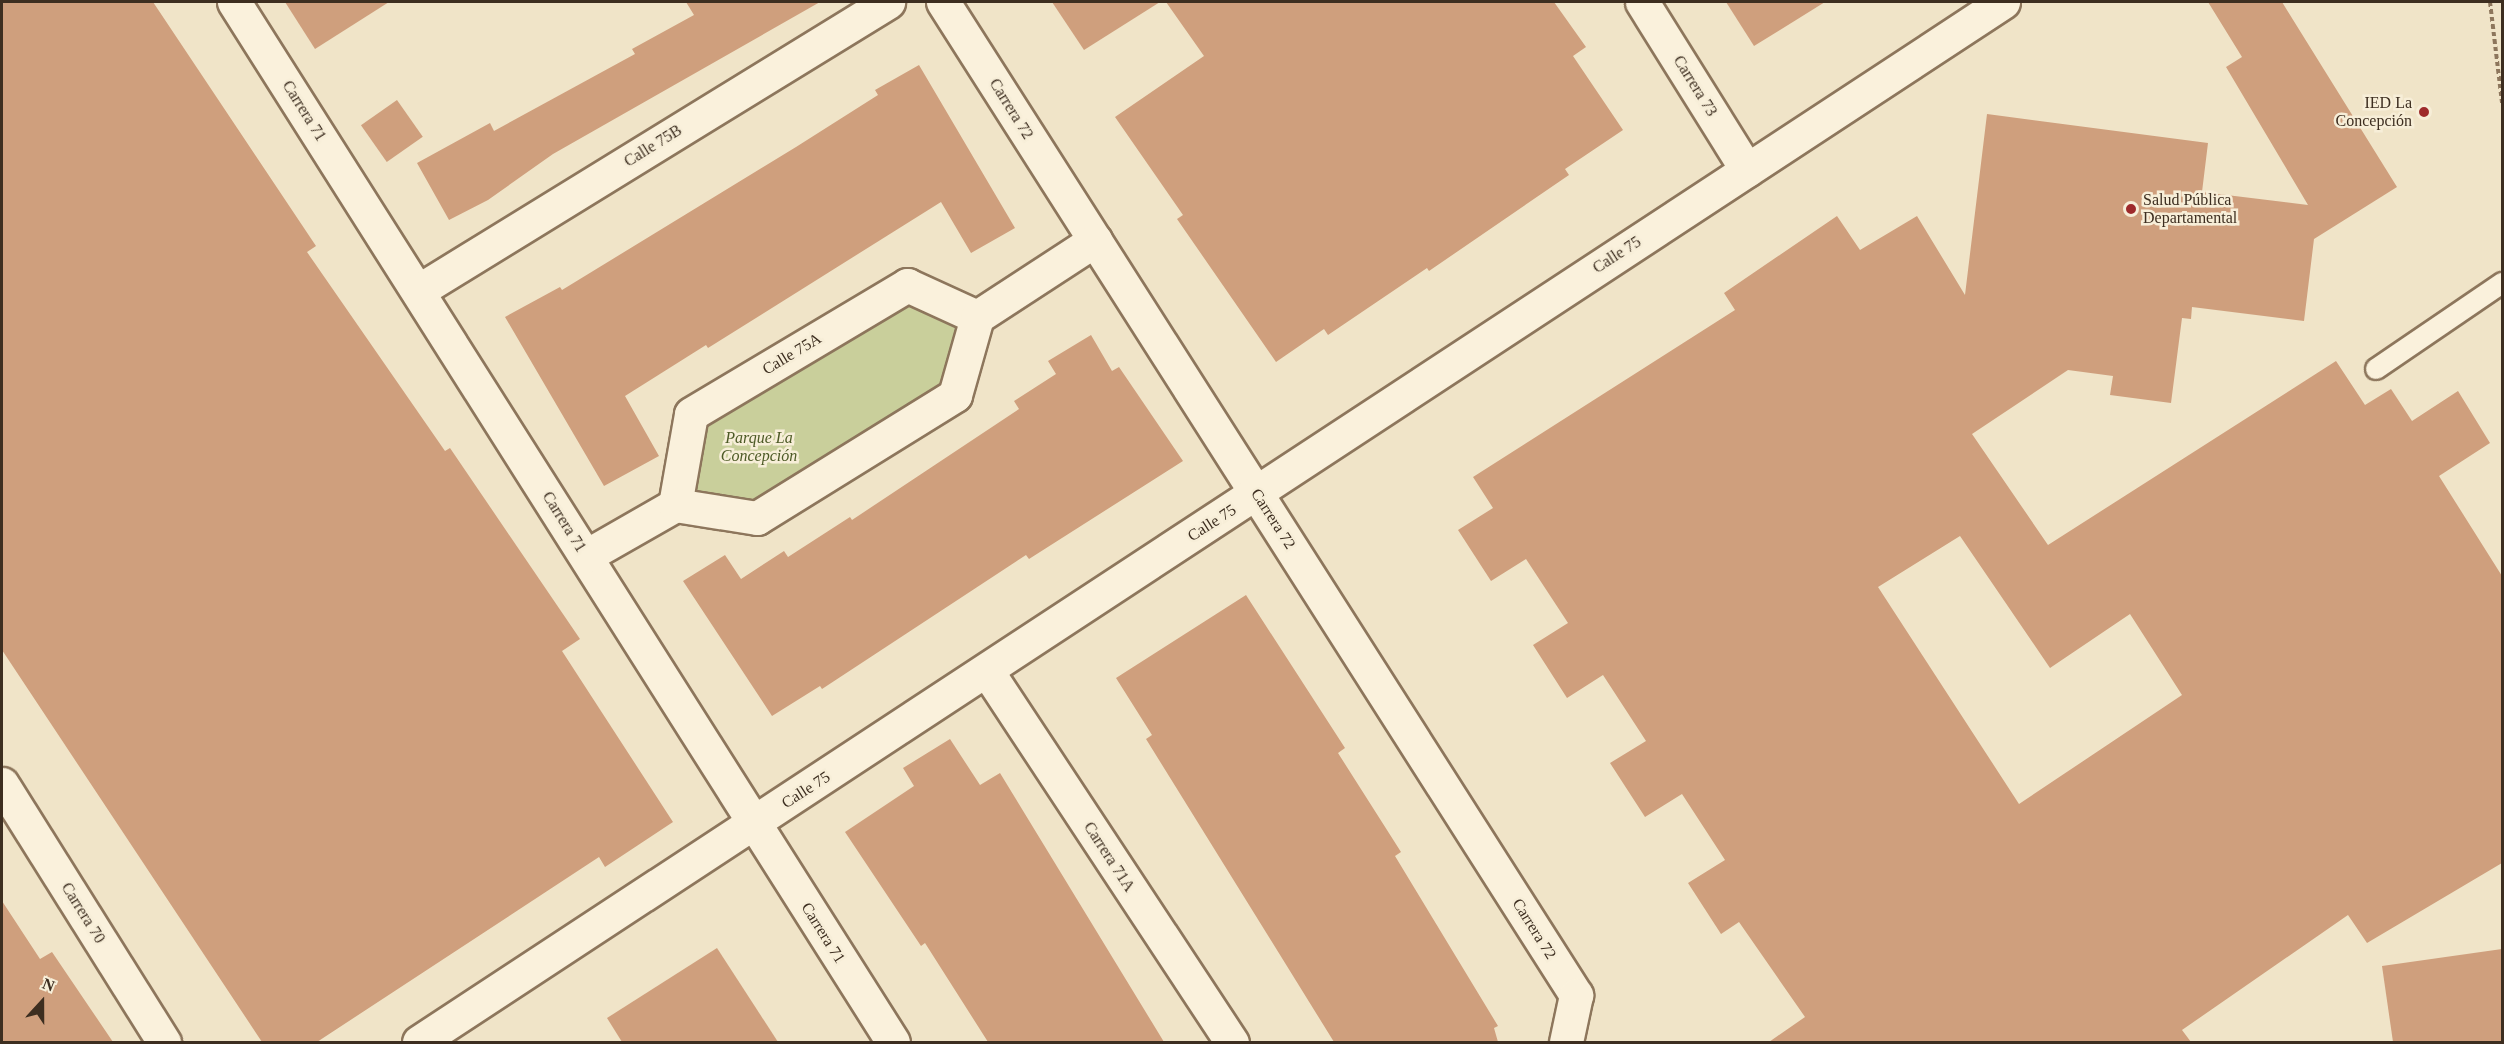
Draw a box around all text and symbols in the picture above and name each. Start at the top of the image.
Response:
street label: Carrera 73 [1669,52,1721,120]
street label: Carrera 72 [985,75,1037,143]
street label: Carrera 71 [278,77,330,145]
place label: IED La Concepción [2336,93,2412,131]
marker: IED La Concepción [2417,105,2431,119]
street label: Calle 75B [621,121,685,171]
place label: Salud Pública Departamental [2143,190,2237,228]
marker: Salud Pública Departamental [2124,202,2138,216]
street label: Calle 75 [1589,232,1645,278]
street label: Calle 75A [759,329,825,379]
park label: Parque La Concepción [721,428,797,466]
street label: Carrera 72 [1246,485,1300,553]
street label: Carrera 71 [538,488,590,556]
street label: Calle 75 [1184,500,1240,546]
street label: Calle 75 [778,767,834,813]
street label: Carrera 71A [1079,818,1139,896]
street label: Carrera 70 [57,879,109,947]
street label: Carrera 72 [1508,895,1560,963]
street label: Carrera 71 [797,899,849,967]
north arrow [12,972,72,1032]
text: N [40,975,57,995]

